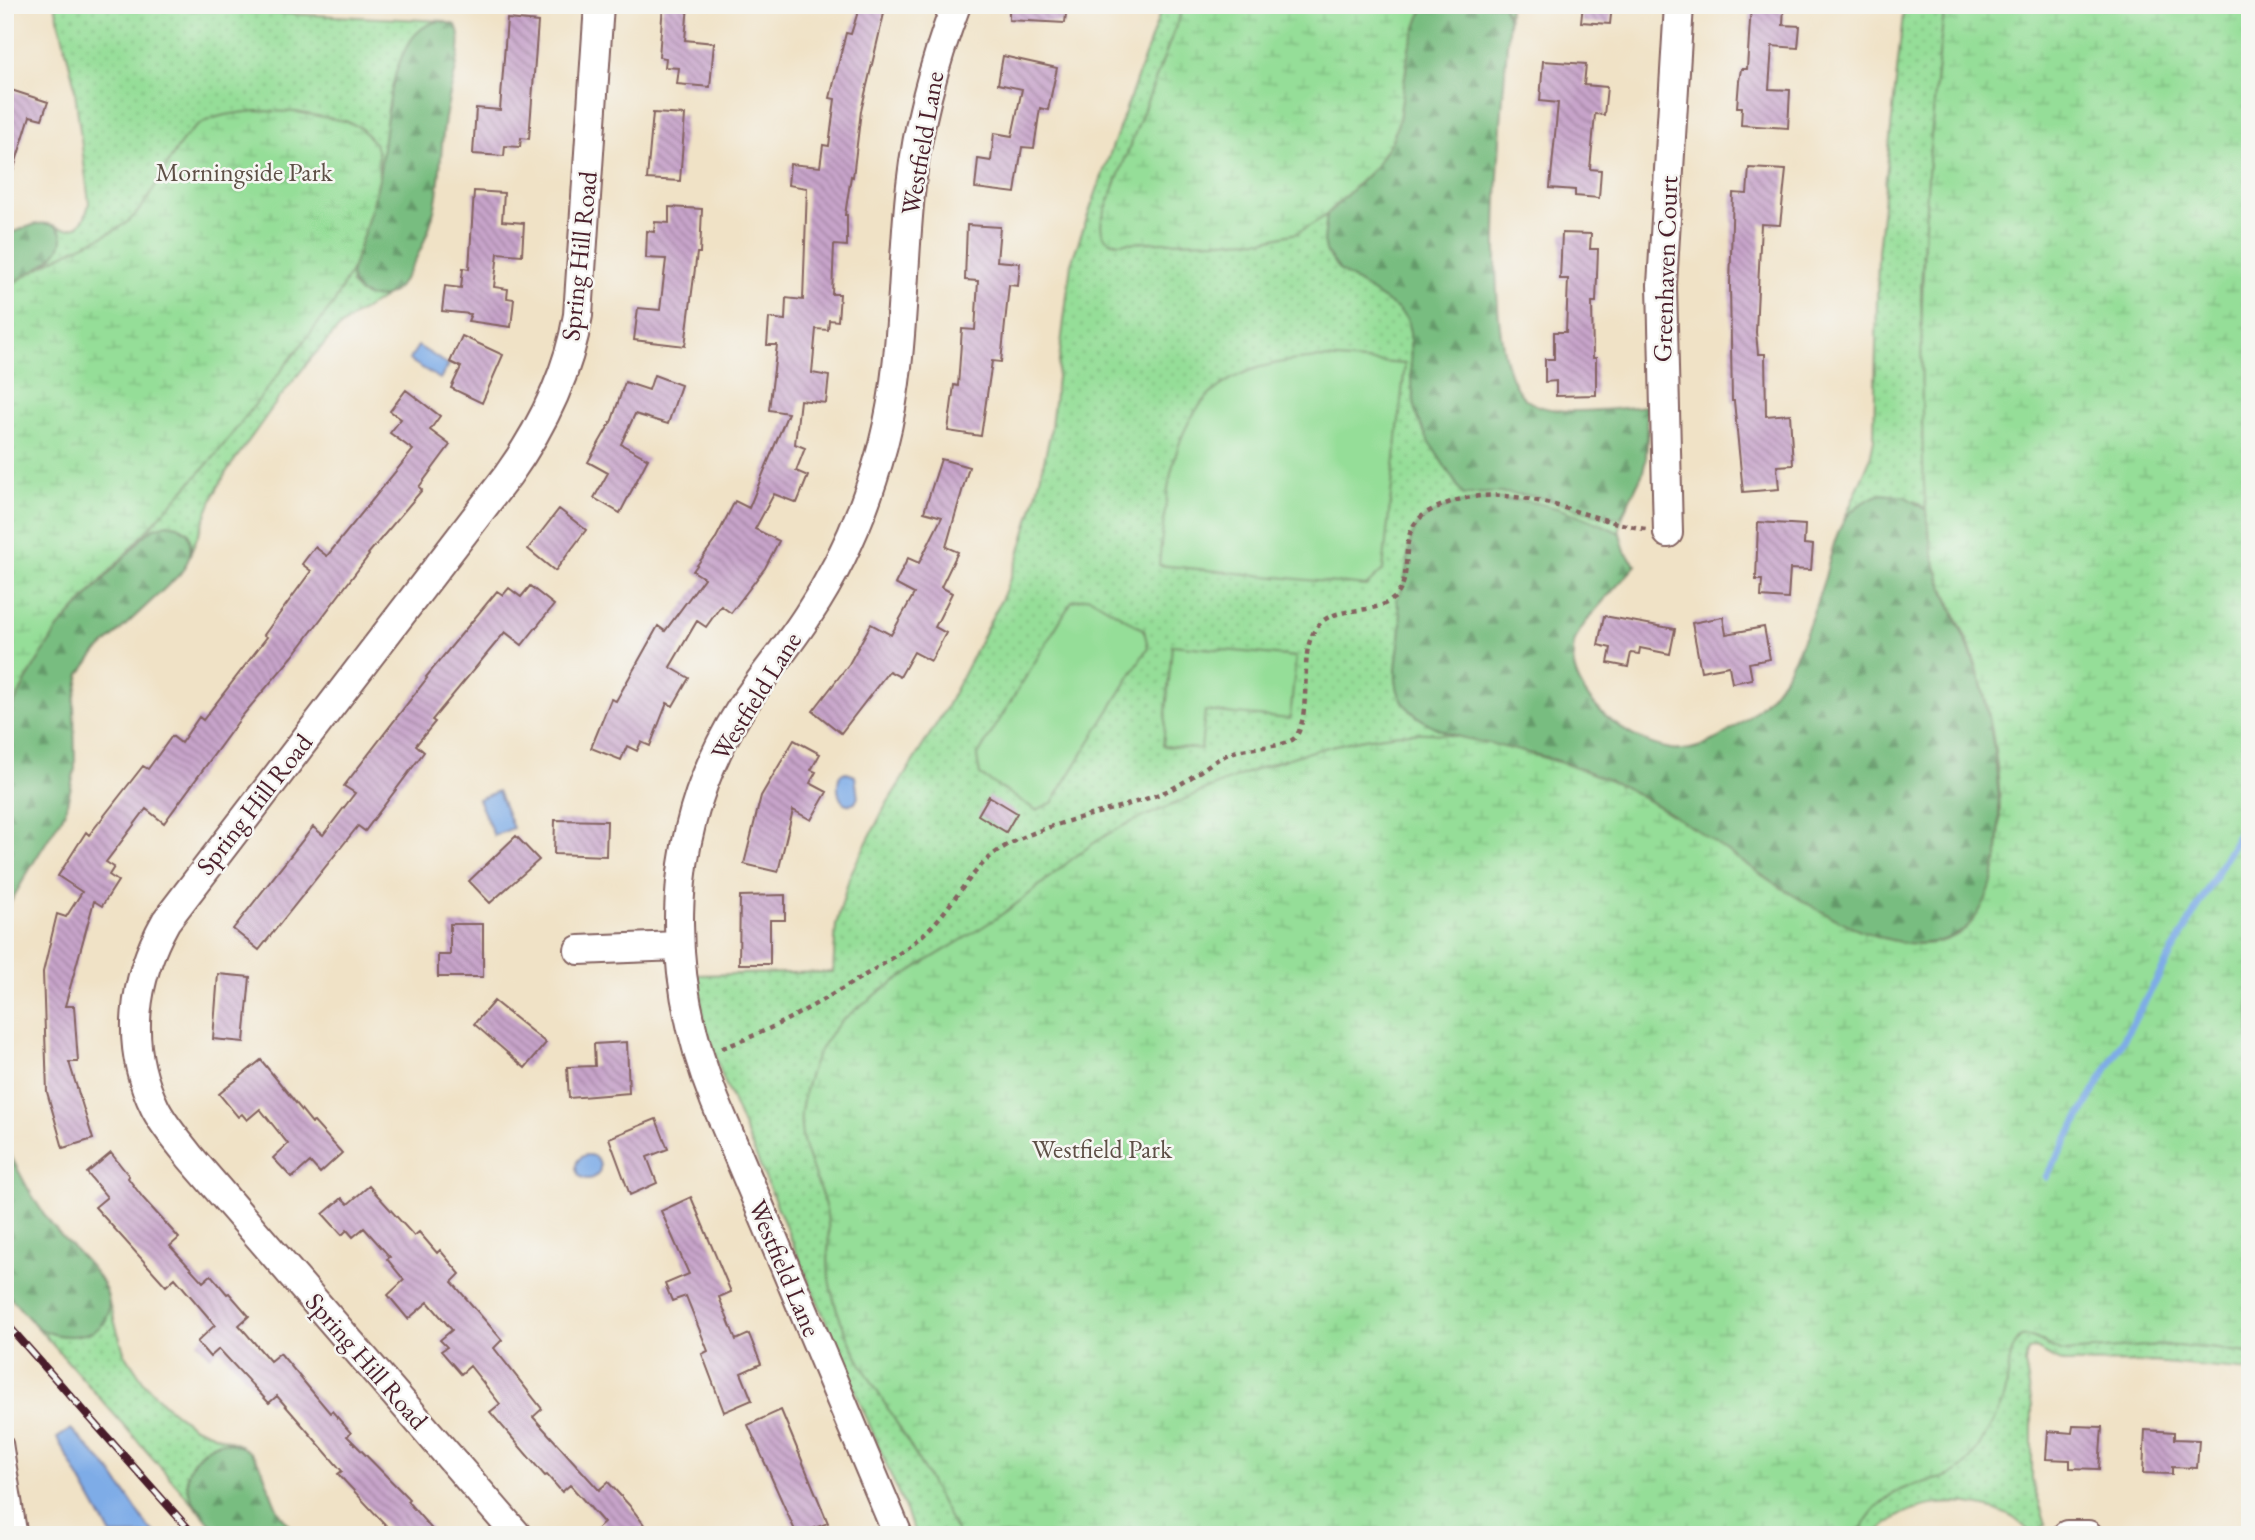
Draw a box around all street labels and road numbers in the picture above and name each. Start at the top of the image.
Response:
street label: Westfield Lane [893,68,951,218]
street label: Spring Hill Road [553,169,605,343]
street label: Greenhaven Court [1645,175,1685,363]
street label: Westfield Lane [703,625,809,767]
street label: Spring Hill Road [188,726,320,882]
street label: Westfield Lane [741,1194,829,1342]
street label: Spring Hill Road [298,1286,436,1437]

